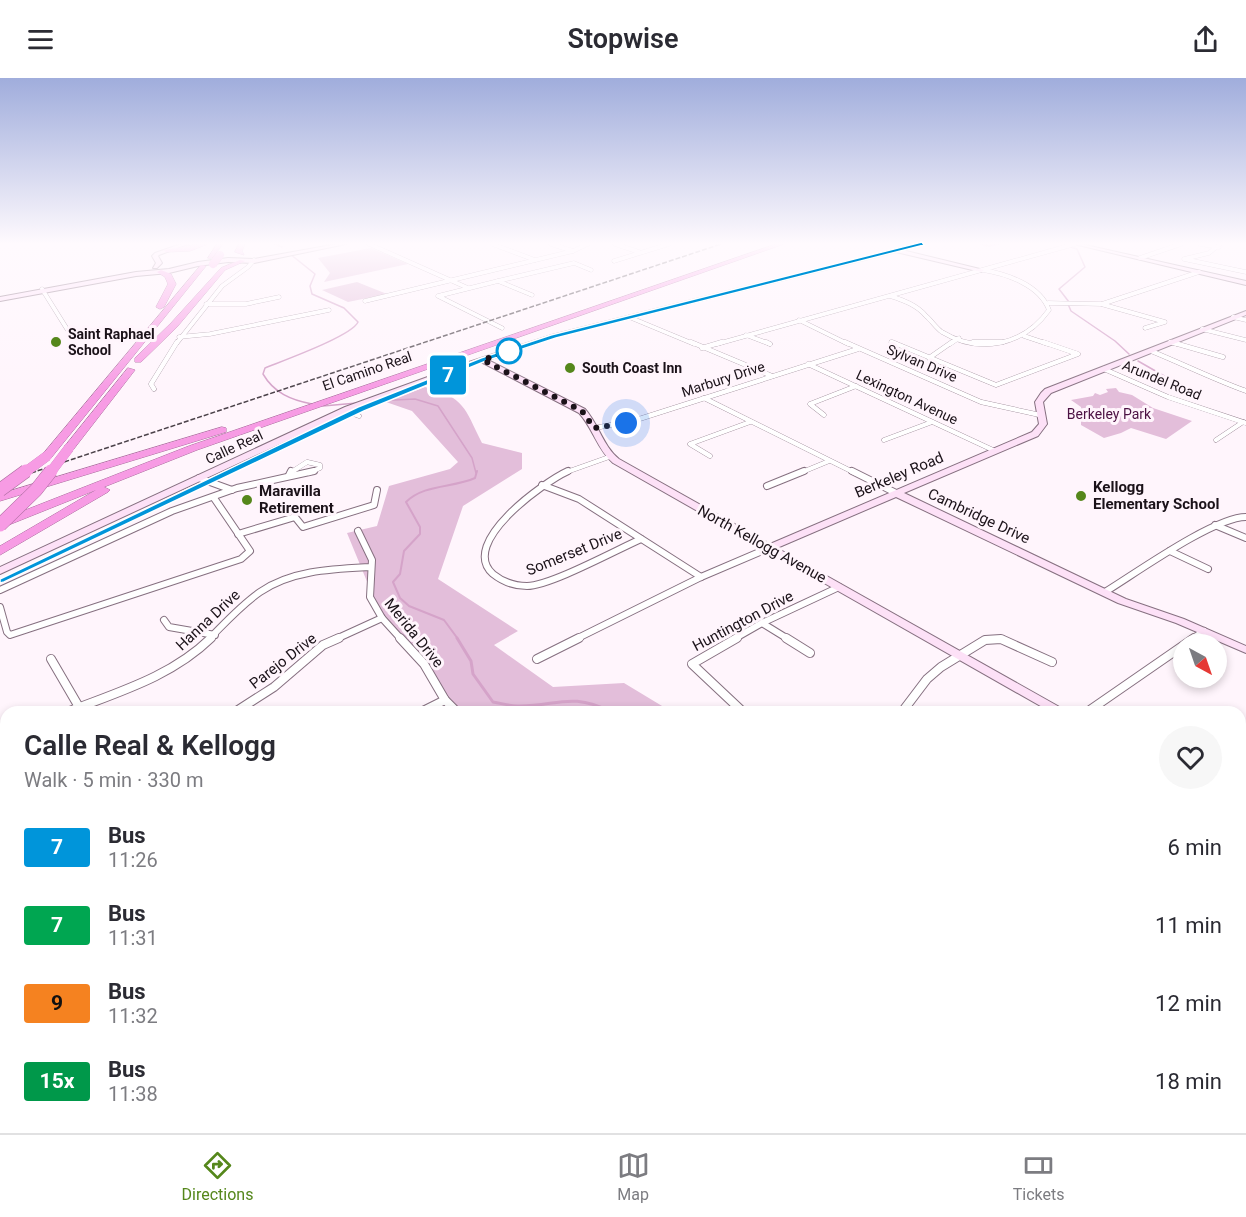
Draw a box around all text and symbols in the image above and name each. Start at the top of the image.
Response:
icon: menu [24,23,57,56]
text: Stopwise [567,23,679,55]
icon: share [1189,23,1222,56]
place label: Saint Raphael School [68,326,155,358]
marker: Saint Raphael School [49,335,63,349]
unlabelled marker [496,338,522,364]
street label: Sylvan Drive [884,341,960,385]
street label: El Camino Real [320,348,414,394]
line badge: 7 [428,356,468,394]
street label: Arundel Road [1120,357,1204,403]
street label: Marbury Drive [679,358,767,400]
place label: South Coast Inn [582,360,682,376]
marker: South Coast Inn [563,361,577,375]
text: 7 [442,363,454,387]
street label: Lexington Avenue [854,366,960,428]
park label: Berkeley Park [1067,406,1152,422]
your location [611,408,641,438]
street label: Calle Real [203,427,265,467]
street label: Berkeley Road [852,448,946,502]
place label: Kellogg Elementary School [1093,478,1219,513]
place label: Maravilla Retirement [259,482,334,517]
street label: Cambridge Drive [925,484,1033,548]
marker: Kellogg Elementary School [1074,489,1088,503]
marker: Maravilla Retirement [240,493,254,507]
street label: North Kellogg Avenue [695,501,829,587]
street label: Somerset Drive [523,525,625,579]
street label: Hanna Drive [172,586,244,654]
street label: Huntington Drive [690,587,796,655]
street label: Merida Drive [381,595,447,671]
street label: Parejo Drive [246,629,320,693]
north arrow [1173,634,1227,688]
map controls [1173,634,1227,688]
button: heart [1159,726,1222,789]
text: Calle Real & Kellogg [24,729,276,762]
text: Walk · 5 min · 330 m [24,768,203,792]
text: Bus [108,823,146,848]
text: 7 [51,835,63,859]
text: 6 min [1167,835,1222,860]
text: 11:26 [108,848,158,872]
text: Bus [108,901,146,926]
text: 7 [51,913,63,937]
text: 11 min [1155,913,1222,938]
text: 11:31 [108,926,158,950]
text: Bus [108,979,146,1004]
text: 9 [51,991,63,1015]
text: 12 min [1155,991,1222,1016]
text: 11:32 [108,1004,158,1028]
text: Bus [108,1057,146,1082]
text: 15x [40,1069,74,1093]
text: 18 min [1155,1069,1222,1094]
text: 11:38 [108,1082,158,1106]
tab: Directions [182,1149,253,1204]
tab: Map [617,1149,650,1204]
tab: Tickets [1013,1149,1064,1204]

